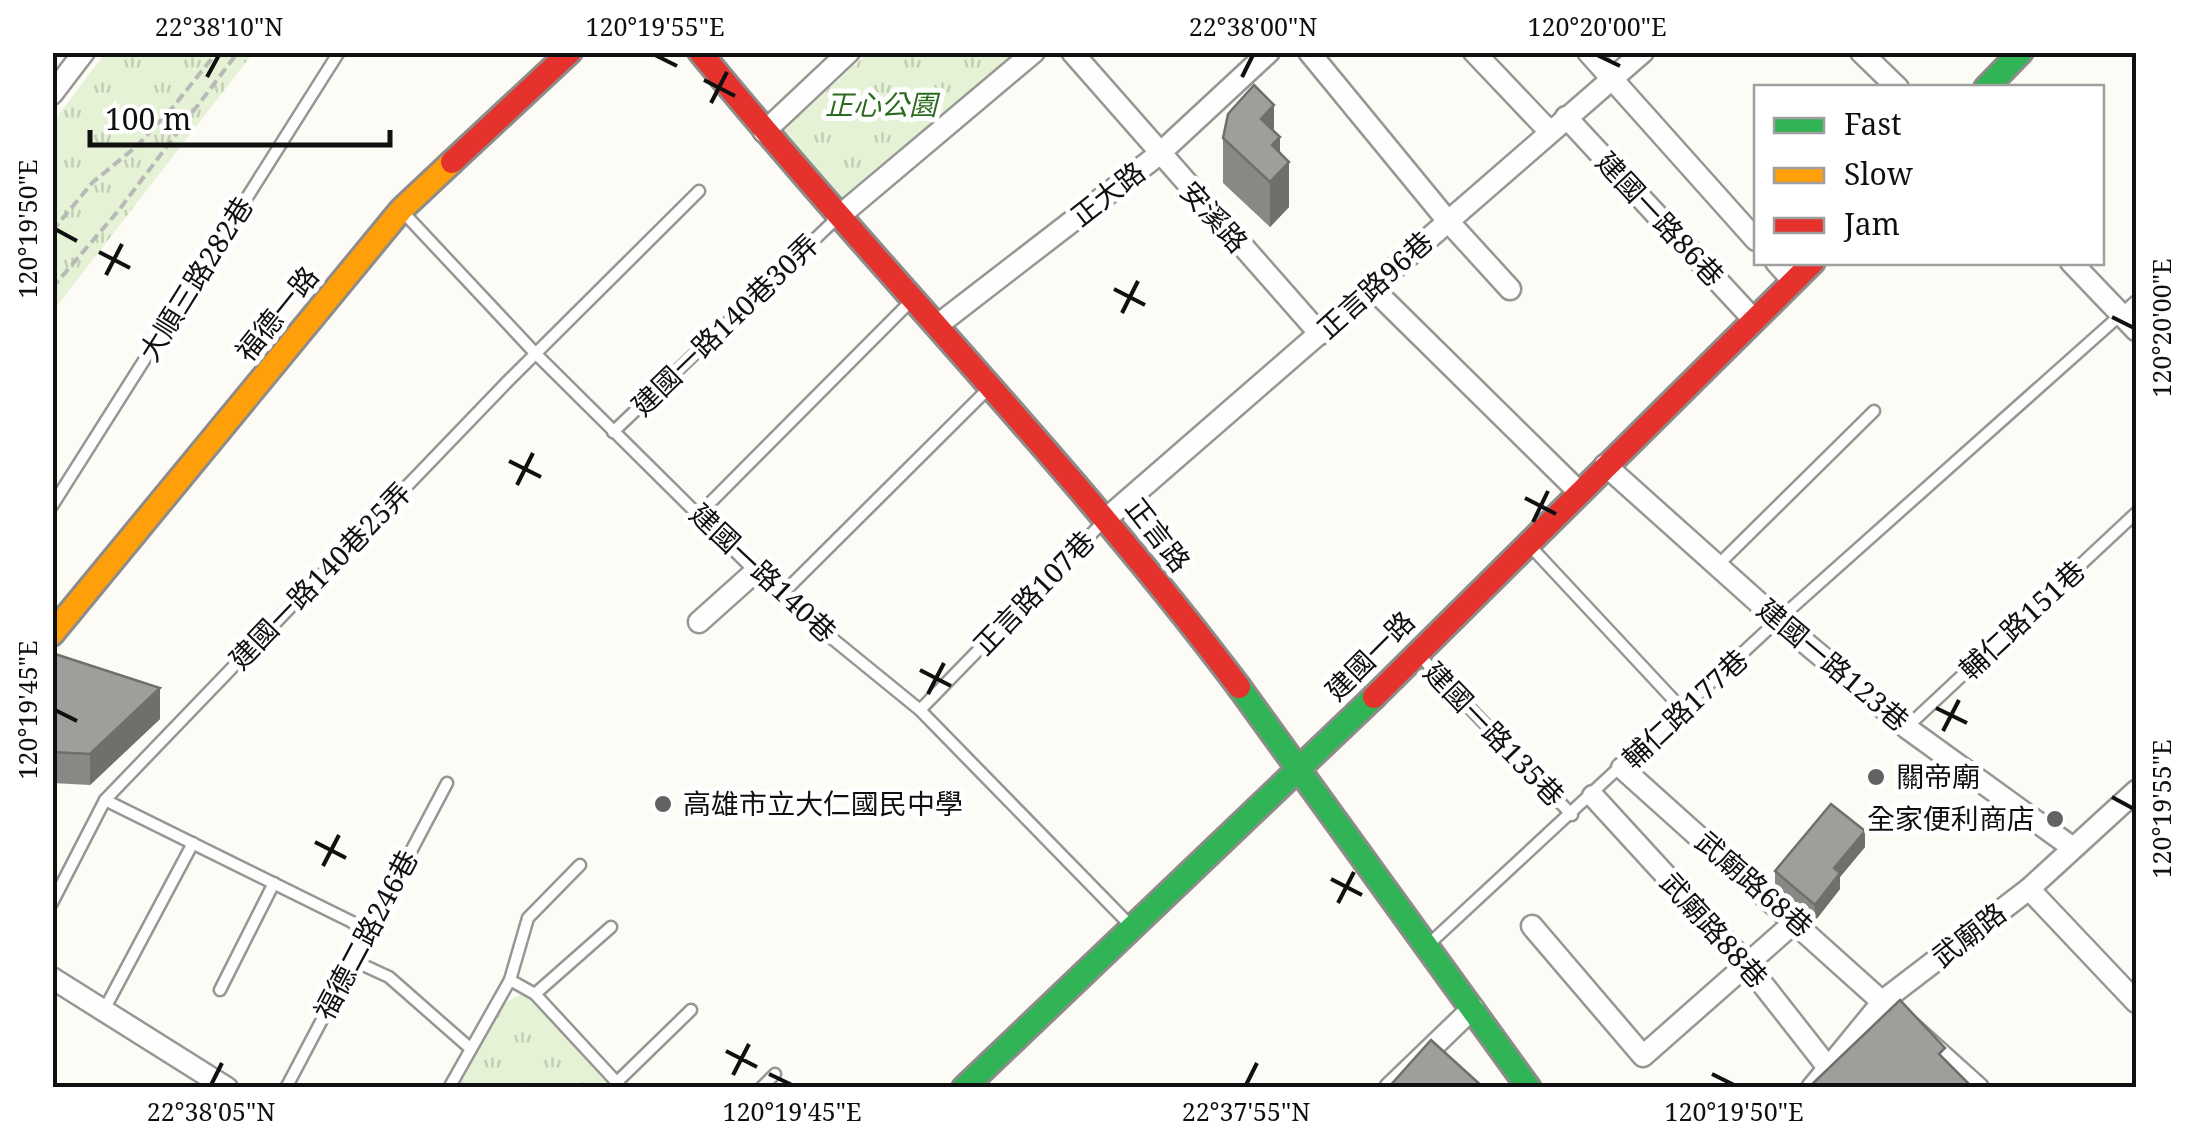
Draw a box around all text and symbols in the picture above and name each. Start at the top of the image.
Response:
text: 22°38'10"N [155,9,283,43]
text: 120°19'55"E [585,9,725,43]
text: 22°38'00"N [1189,9,1317,43]
text: 120°20'00"E [1527,9,1667,43]
scale bar [90,85,390,147]
park label: 正心公園 [825,85,941,123]
legend [1754,85,2104,265]
text: 100 m [105,98,191,139]
text: Fast [1844,103,1901,144]
street label: 建國一路86巷 [1588,143,1733,294]
street label: 正大路 [1063,152,1152,234]
text: Slow [1844,153,1913,194]
text: 120°19'50"E [10,159,44,299]
street label: 安溪路 [1173,172,1257,260]
street label: 大順三路282巷 [129,189,261,368]
text: Jam [1843,203,1900,244]
street label: 正言路96巷 [1308,222,1440,346]
street label: 建國一路140巷30弄 [623,225,826,423]
street label: 福德一路 [226,258,326,369]
text: 120°20'00"E [2144,258,2178,398]
street label: 建國一路140巷25弄 [220,474,418,677]
street label: 正言路 [1118,490,1200,579]
street label: 建國一路140巷 [682,495,845,650]
street label: 正言路107巷 [964,522,1102,663]
street label: 輔仁路151巷 [1950,551,2092,687]
street label: 建國一路123巷 [1750,590,1917,739]
street label: 建國一路 [1316,602,1422,708]
text: 120°19'45"E [10,640,44,780]
street label: 輔仁路177巷 [1613,640,1755,776]
street label: 建國一路135巷 [1416,653,1573,814]
text: 120°19'55"E [2144,739,2178,879]
place label: 關帝廟 [1896,757,1980,795]
marker: 關帝廟 [1865,766,1887,788]
place label: 高雄市立大仁國民中學 [683,784,963,822]
marker: 高雄市立大仁國民中學 [652,793,674,815]
place label: 全家便利商店 [1867,799,2035,837]
marker: 全家便利商店 [2044,808,2066,830]
street label: 武廟路68巷 [1688,822,1821,945]
street label: 福德二路246巷 [304,843,426,1026]
street label: 武廟路88巷 [1653,863,1777,995]
street label: 武廟路 [1924,893,2013,975]
text: 22°38'05"N [147,1094,275,1128]
text: 120°19'45"E [722,1094,862,1128]
text: 22°37'55"N [1182,1094,1310,1128]
text: 120°19'50"E [1664,1094,1804,1128]

